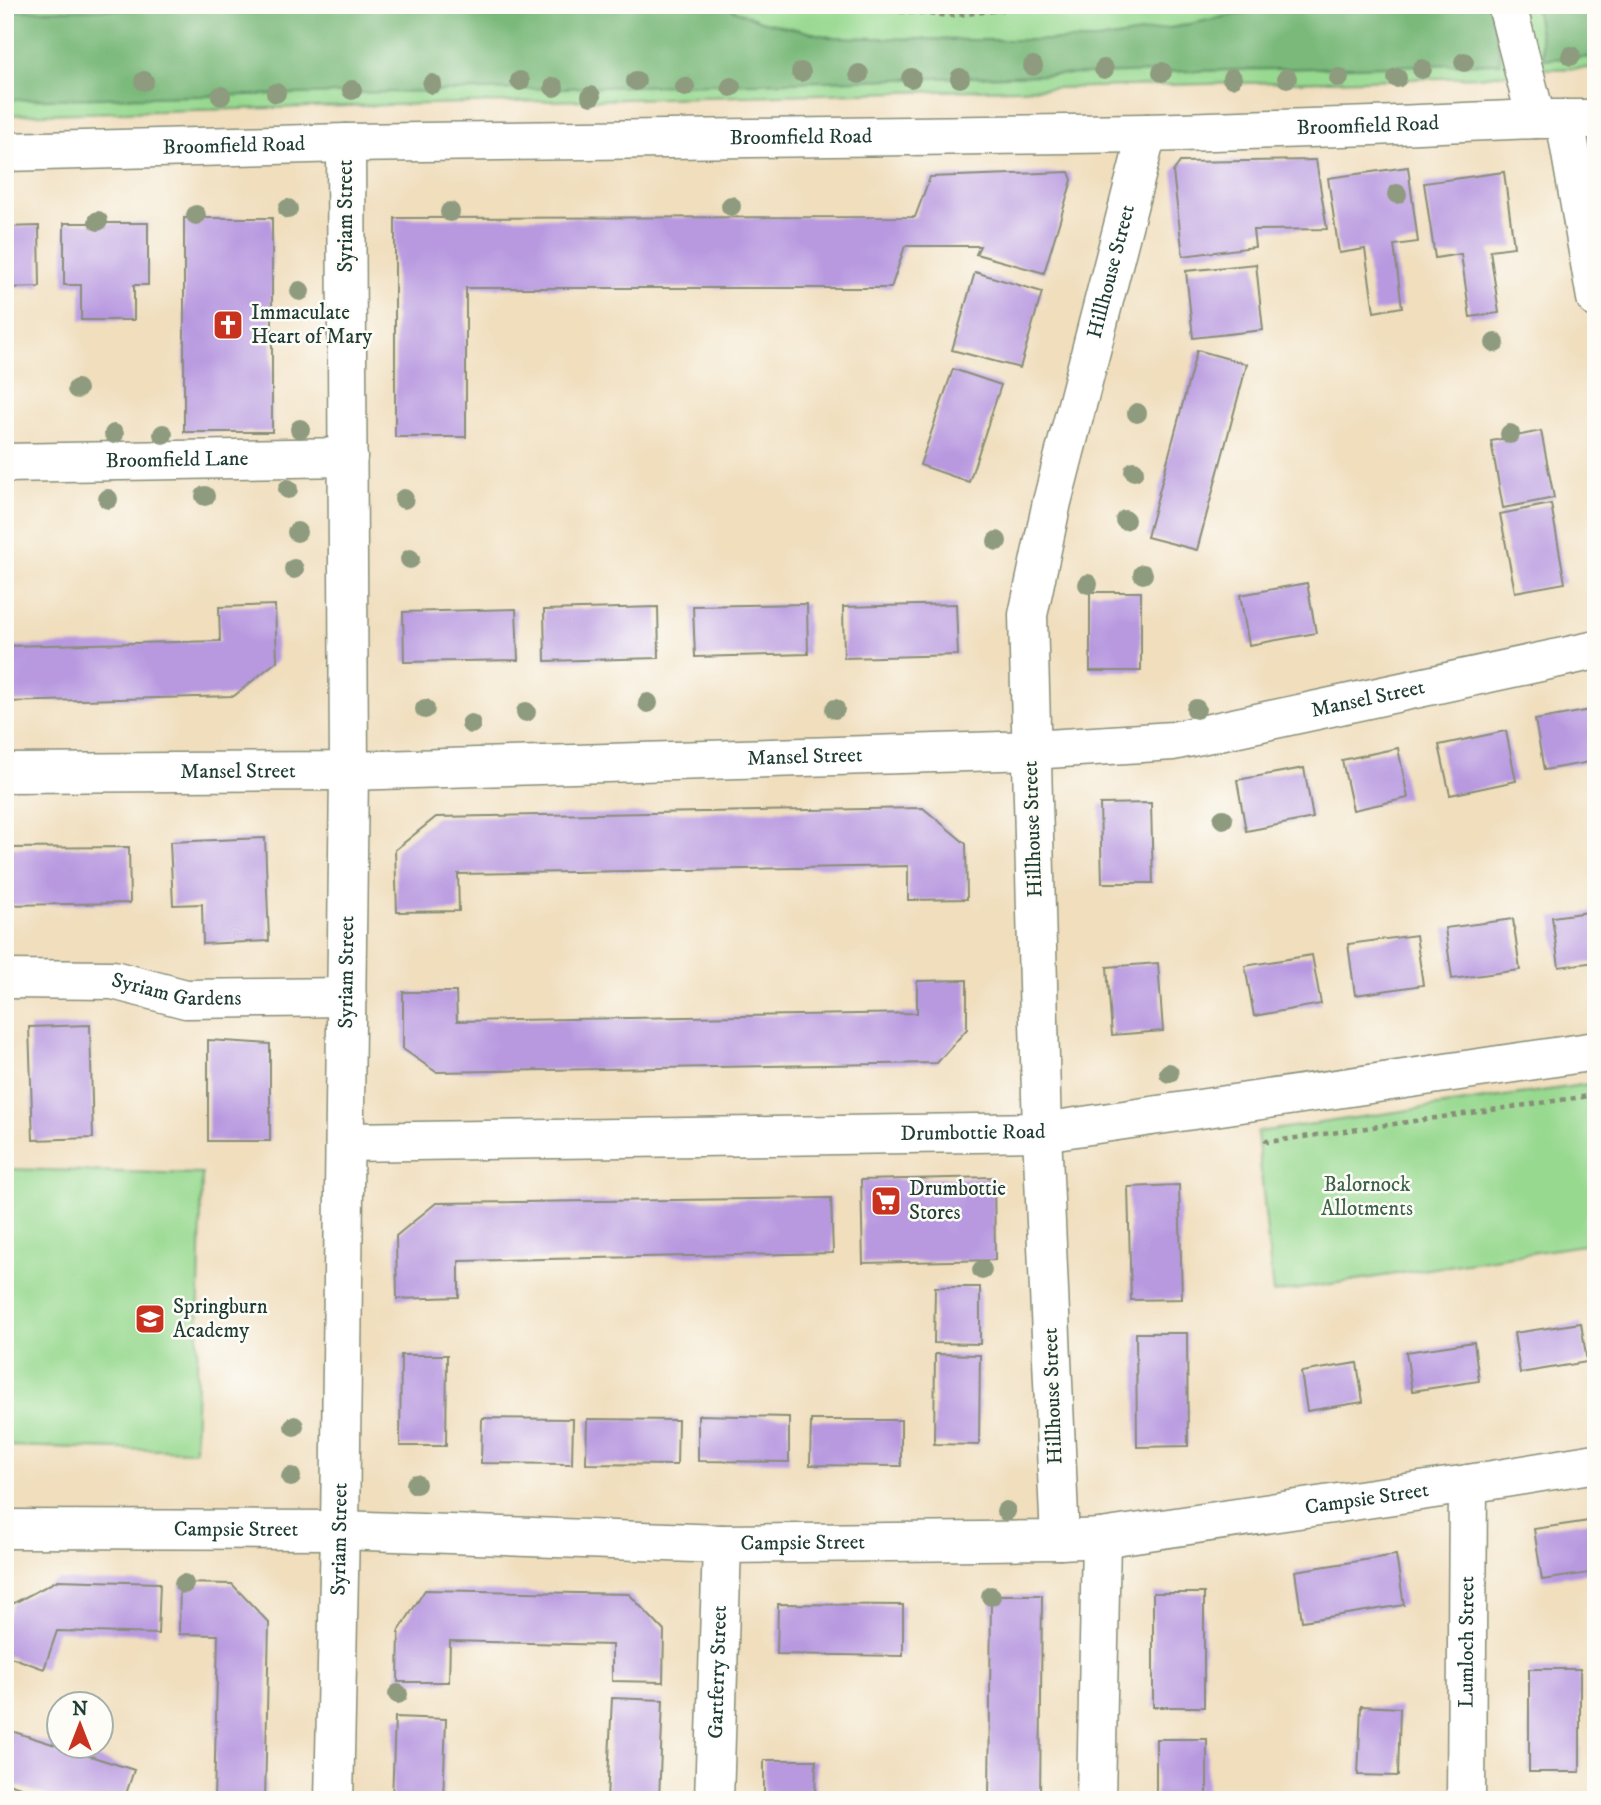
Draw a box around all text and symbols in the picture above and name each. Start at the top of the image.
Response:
street label: Broomfield Road [1296,110,1440,141]
street label: Broomfield Road [729,123,873,151]
street label: Broomfield Road [162,131,306,161]
street label: Syriam Street [333,159,359,272]
street label: Hillhouse Street [1082,202,1141,341]
place label: Immaculate Heart of Mary [251,300,373,350]
church icon: Immaculate Heart of Mary [211,308,245,342]
street label: Broomfield Lane [105,446,249,474]
street label: Mansel Street [1309,674,1427,724]
street label: Mansel Street [747,742,863,772]
street label: Mansel Street [180,758,296,785]
street label: Hillhouse Street [1018,760,1048,898]
street label: Syriam Street [333,915,360,1029]
street label: Syriam Gardens [109,967,242,1012]
street label: Drumbottie Road [900,1119,1046,1147]
park label: Balornock Allotments [1321,1172,1413,1222]
place label: Drumbottie Stores [909,1176,1006,1226]
supermarket icon: Drumbottie Stores [869,1184,903,1218]
place label: Springburn Academy [173,1294,268,1344]
school or university icon: Springburn Academy [133,1302,167,1336]
street label: Hillhouse Street [1038,1327,1068,1465]
street label: Campsie Street [1303,1477,1431,1521]
street label: Syriam Street [326,1482,354,1596]
street label: Campsie Street [174,1517,299,1543]
street label: Campsie Street [740,1529,865,1557]
street label: Lumloch Street [1454,1576,1480,1708]
street label: Gartferry Street [703,1605,733,1739]
north arrow [46,1689,116,1759]
text: N [72,1698,88,1721]

